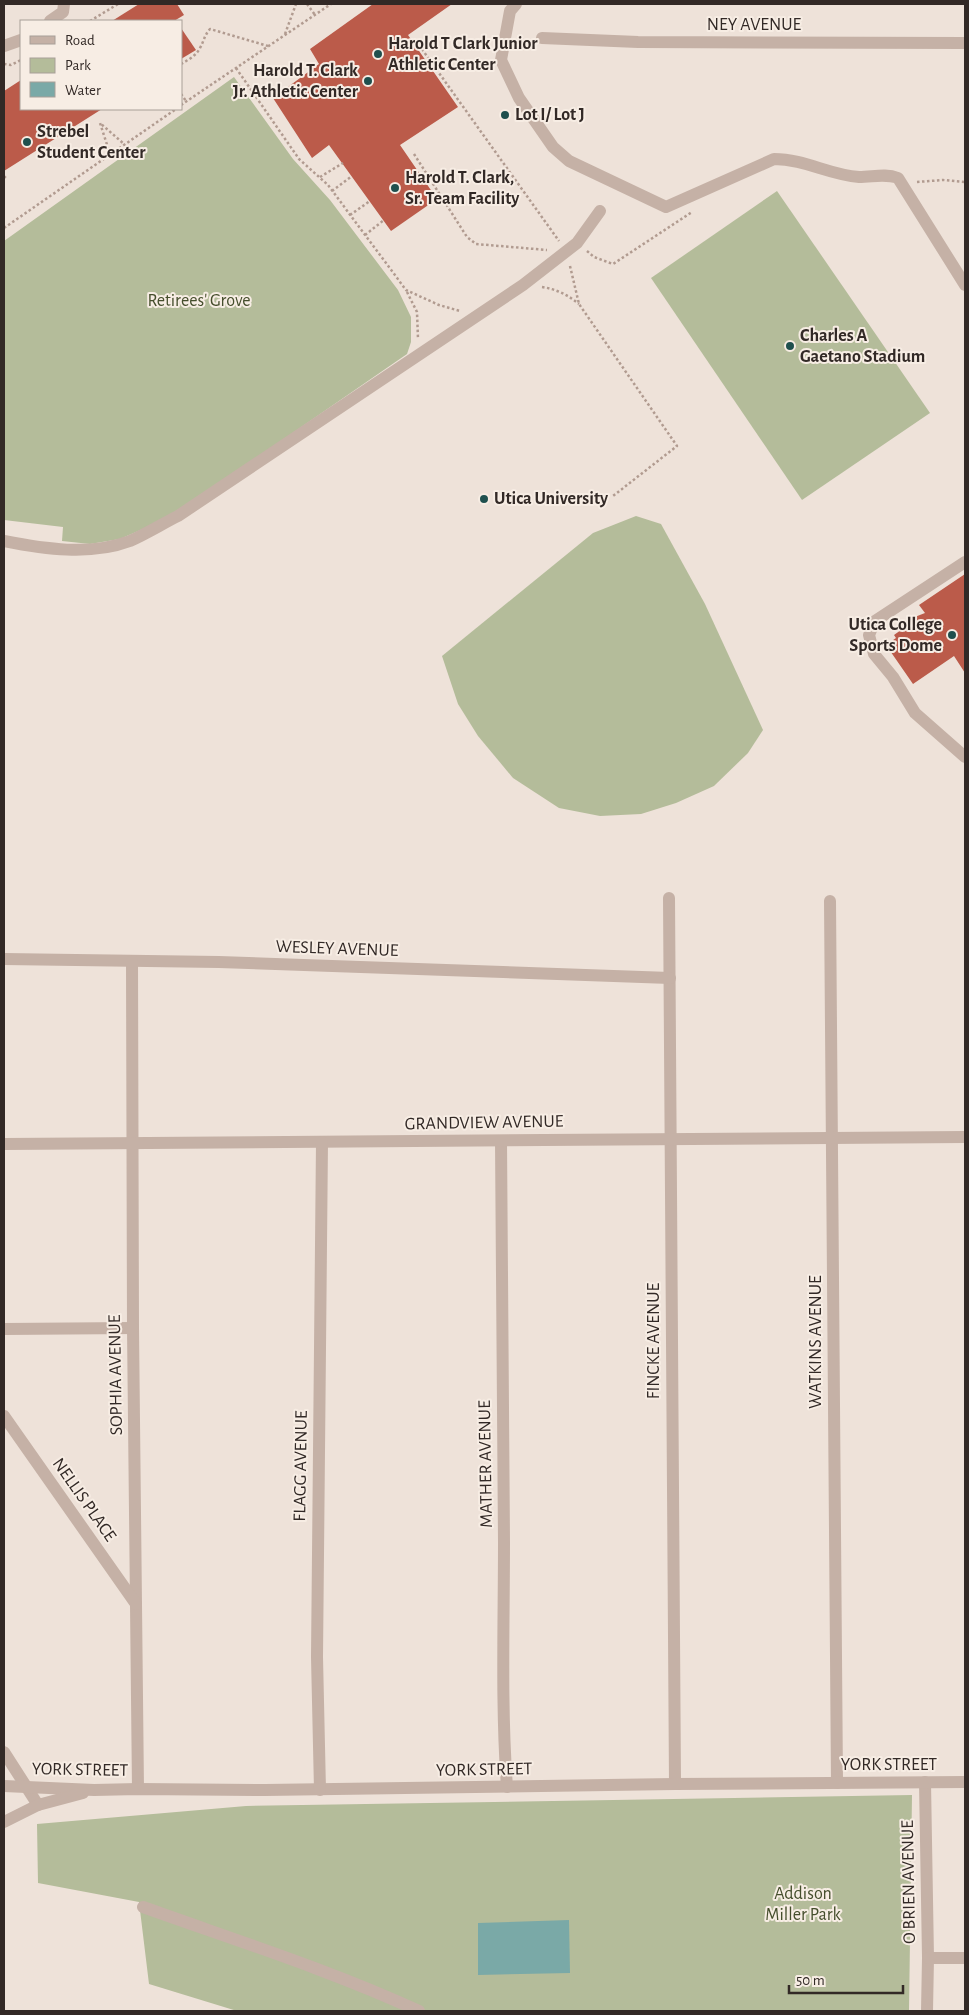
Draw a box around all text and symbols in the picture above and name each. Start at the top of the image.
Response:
street label: NEY AVENUE [707,16,802,34]
legend [20,20,182,110]
text: Road [65,33,95,48]
place label: Harold T Clark Junior Athletic Center [388,35,538,74]
marker: Harold T Clark Junior Athletic Center [372,48,384,60]
text: Park [65,58,91,73]
place label: Harold T. Clark Jr. Athletic Center [233,62,359,101]
marker: Harold T. Clark Jr. Athletic Center [362,75,374,87]
text: Water [65,83,101,98]
place label: Lot I/ Lot J [515,106,585,124]
marker: Lot I/ Lot J [499,109,511,121]
place label: Strebel Student Center [37,123,146,162]
marker: Strebel Student Center [21,136,33,148]
place label: Harold T. Clark, Sr. Team Facility [405,169,520,208]
marker: Harold T. Clark, Sr. Team Facility [389,182,401,194]
park label: Retirees' Grove [147,292,251,310]
place label: Charles A Gaetano Stadium [800,327,925,366]
marker: Charles A Gaetano Stadium [784,340,796,352]
place label: Utica University [494,490,609,508]
marker: Utica University [478,493,490,505]
place label: Utica College Sports Dome [848,616,942,655]
marker: Utica College Sports Dome [946,629,958,641]
street label: WESLEY AVENUE [275,938,399,960]
street label: GRANDVIEW AVENUE [405,1113,564,1133]
street label: WATKINS AVENUE [807,1275,825,1409]
street label: FINCKE AVENUE [645,1282,663,1399]
street label: SOPHIA AVENUE [106,1314,126,1436]
street label: MATHER AVENUE [476,1400,496,1528]
street label: FLAGG AVENUE [291,1410,311,1522]
street label: NELLIS PLACE [49,1455,119,1545]
street label: YORK STREET [841,1756,937,1774]
street label: YORK STREET [32,1760,128,1780]
street label: YORK STREET [436,1760,532,1780]
street label: O BRIEN AVENUE [899,1820,919,1944]
park label: Addison Miller Park [765,1885,842,1924]
scale bar [789,1962,903,1994]
text: 50 m [796,1973,825,1988]

